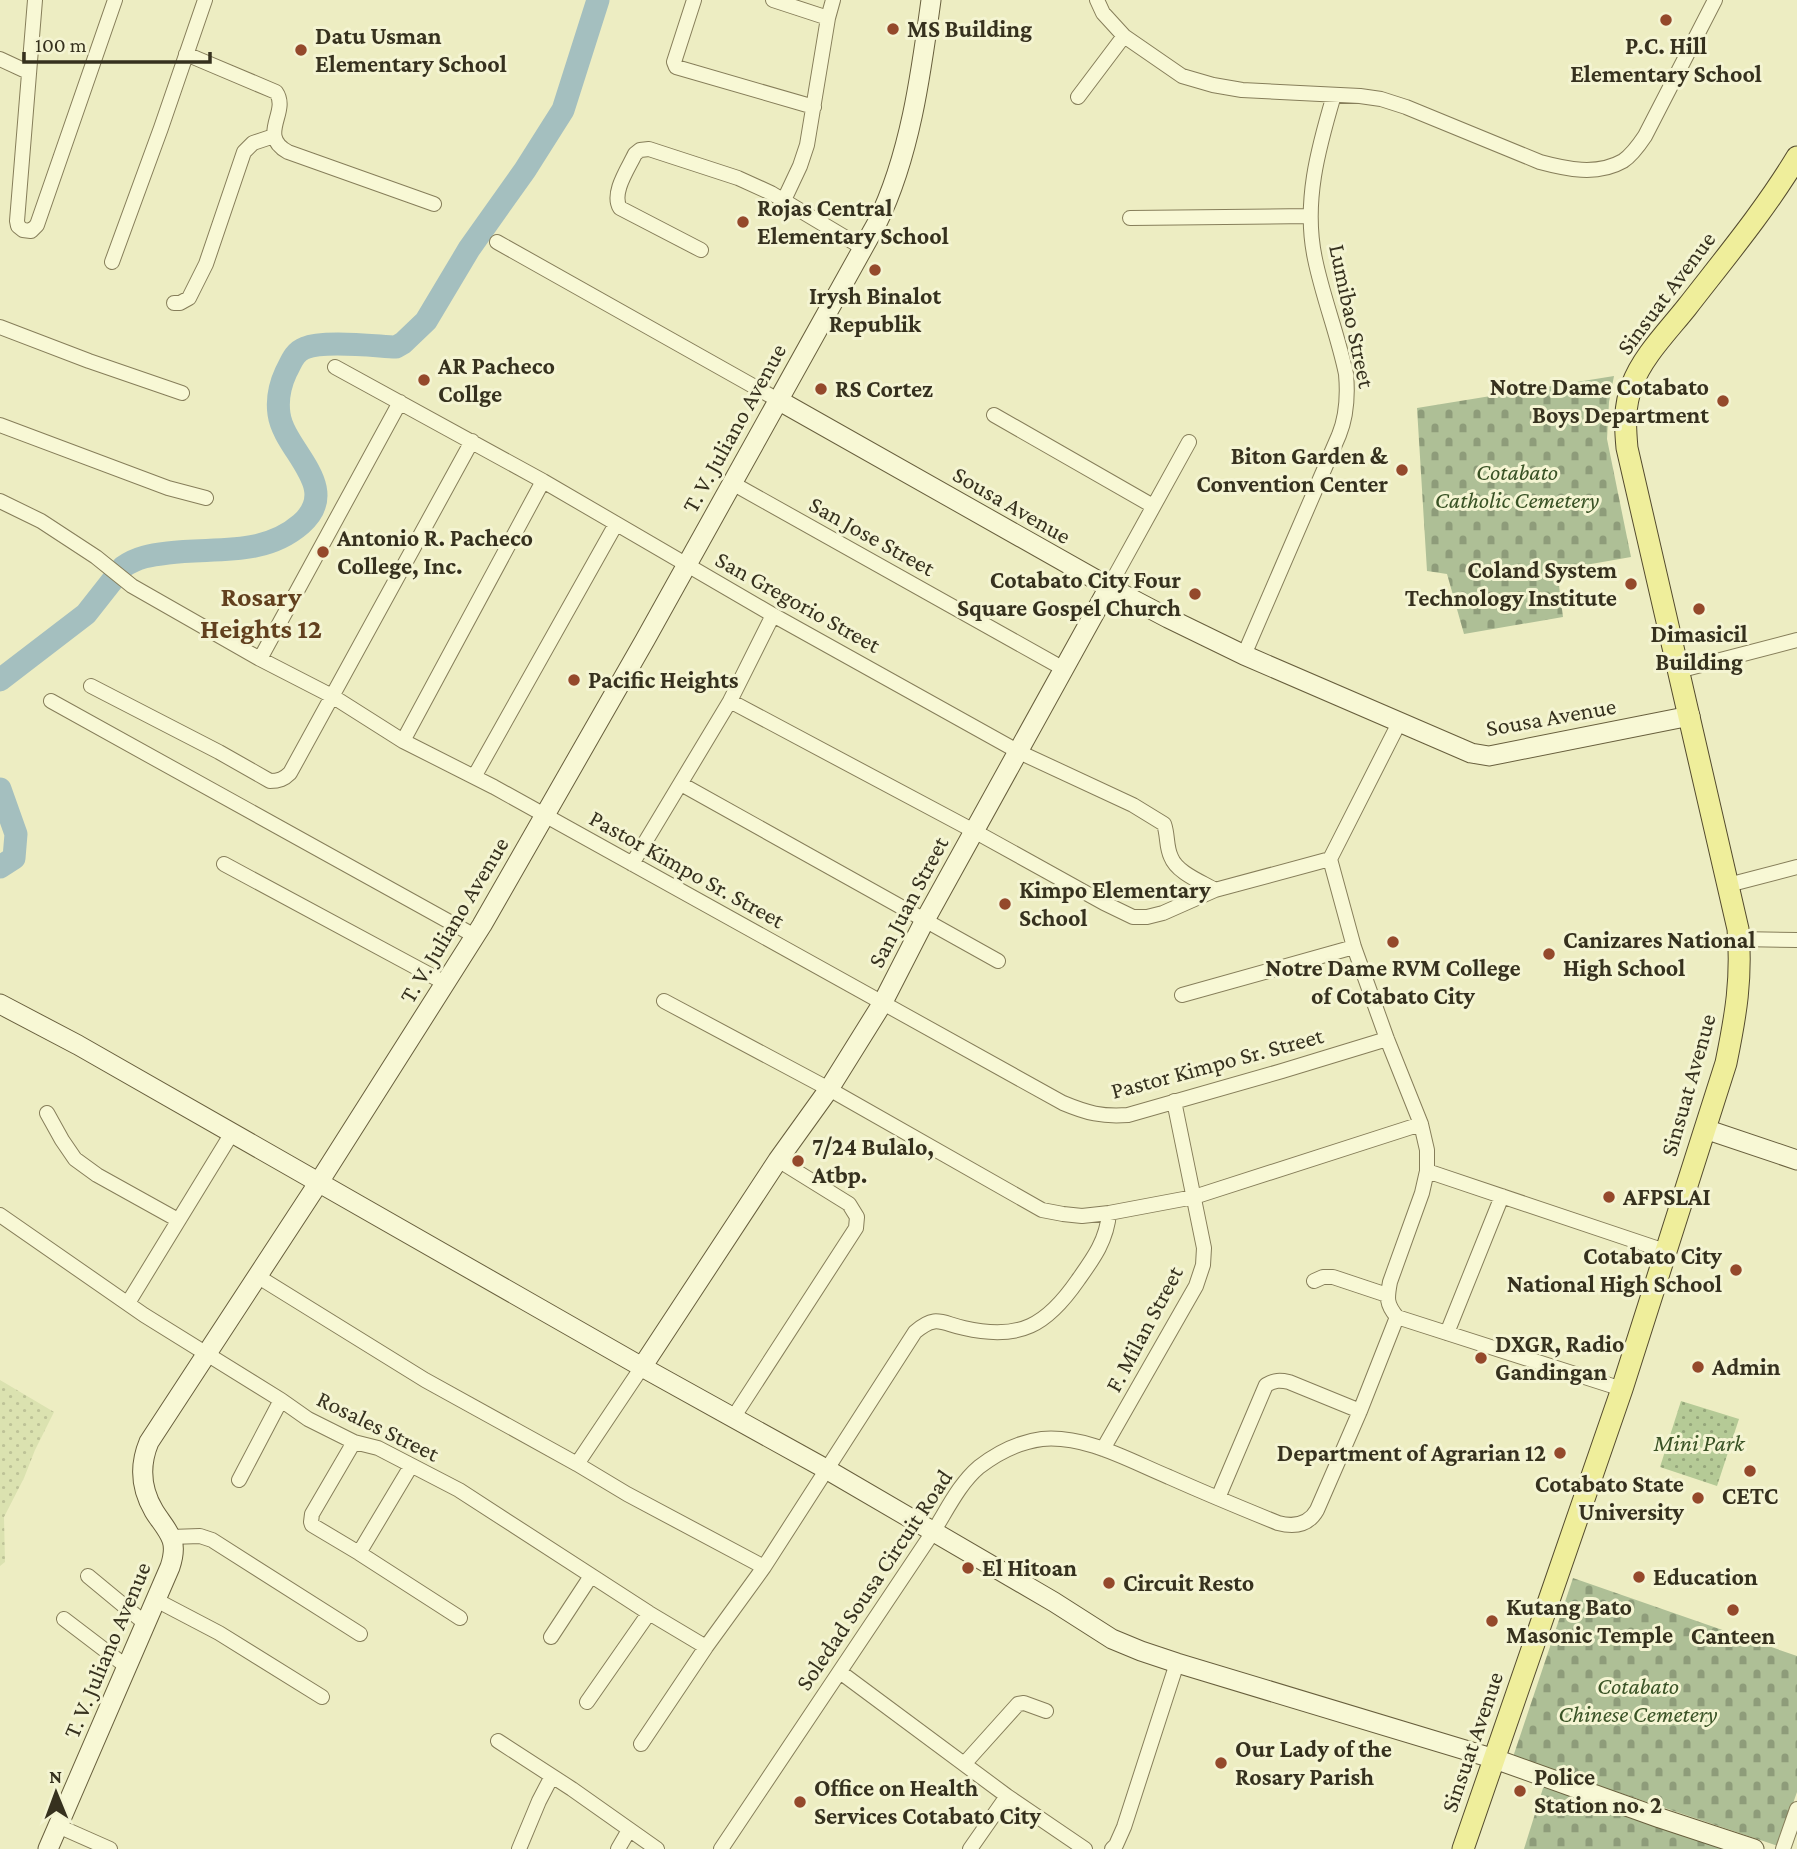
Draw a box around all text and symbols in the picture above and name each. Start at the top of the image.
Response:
marker: P.C. Hill Elementary School [1658,12,1674,28]
place label: MS Building [907,15,1032,42]
scale bar [24,21,210,65]
marker: MS Building [885,21,901,37]
place label: Datu Usman Elementary School [315,22,507,77]
place label: P.C. Hill Elementary School [1570,32,1762,87]
text: 100 m [35,33,87,57]
marker: Datu Usman Elementary School [293,42,309,58]
place label: Rojas Central Elementary School [757,194,949,249]
marker: Rojas Central Elementary School [735,214,751,230]
street label: Sinsuat Avenue [1611,226,1721,359]
street label: Lumibao Street [1324,242,1381,391]
marker: Irysh Binalot Republik [867,262,883,278]
place label: Irysh Binalot Republik [809,282,941,337]
street label: T. V. Juliano Avenue [676,339,791,517]
place label: AR Pacheco Collge [437,352,555,407]
marker: AR Pacheco Collge [416,372,432,388]
place label: Notre Dame Cotabato Boys Department [1490,373,1709,428]
place label: RS Cortez [835,375,933,402]
marker: RS Cortez [813,381,829,397]
marker: Notre Dame Cotabato Boys Department [1715,393,1731,409]
place label: Biton Garden & Convention Center [1196,442,1389,497]
park label: Cotabato Catholic Cemetery [1435,458,1599,513]
street label: Sousa Avenue [949,460,1076,549]
marker: Biton Garden & Convention Center [1394,462,1410,478]
street label: San Jose Street [805,490,941,582]
place label: Antonio R. Pacheco College, Inc. [336,524,533,580]
marker: Antonio R. Pacheco College, Inc. [315,544,331,560]
street label: San Gregorio Street [711,545,886,659]
place label: Coland System Technology Institute [1405,556,1618,611]
place label: Cotabato City Four Square Gospel Church [957,566,1181,621]
marker: Coland System Technology Institute [1623,576,1639,592]
district label: Rosary Heights 12 [200,581,322,644]
marker: Cotabato City Four Square Gospel Church [1187,586,1203,602]
marker: Dimasicil Building [1691,601,1707,617]
place label: Dimasicil Building [1651,620,1748,675]
place label: Pacific Heights [588,666,739,693]
marker: Pacific Heights [566,672,582,688]
street label: Sousa Avenue [1484,692,1618,741]
street label: Pastor Kimpo Sr. Street [585,804,790,934]
street label: San Juan Street [862,831,954,972]
street label: T. V. Juliano Avenue [393,832,514,1008]
place label: Kimpo Elementary School [1019,876,1211,931]
marker: Kimpo Elementary School [997,896,1013,912]
place label: Canizares National High School [1563,926,1755,981]
marker: Notre Dame RVM College of Cotabato City [1385,934,1401,950]
marker: Canizares National High School [1541,946,1557,962]
place label: Notre Dame RVM College of Cotabato City [1265,954,1521,1009]
street label: Sinsuat Avenue [1654,1011,1721,1159]
street label: Pastor Kimpo Sr. Street [1108,1021,1327,1104]
place label: 7/24 Bulalo, Atbp. [811,1133,934,1188]
marker: 7/24 Bulalo, Atbp. [790,1153,806,1169]
place label: AFPSLAI [1622,1183,1710,1210]
marker: AFPSLAI [1601,1189,1617,1205]
place label: Cotabato City National High School [1507,1242,1722,1297]
street label: F. Milan Street [1099,1260,1189,1396]
marker: Cotabato City National High School [1728,1262,1744,1278]
place label: DXGR, Radio Gandingan [1495,1330,1624,1385]
marker: DXGR, Radio Gandingan [1473,1350,1489,1366]
place label: Admin [1711,1353,1781,1380]
marker: Admin [1690,1359,1706,1375]
street label: Rosales Street [313,1384,445,1467]
park label: Mini Park [1652,1429,1746,1456]
place label: Department of Agrarian 12 [1277,1439,1546,1466]
marker: Department of Agrarian 12 [1552,1445,1568,1461]
marker: CETC [1742,1463,1758,1479]
street label: Soledad Sousa Circuit Road [790,1464,958,1695]
place label: Cotabato State University [1535,1470,1684,1525]
place label: CETC [1722,1482,1779,1509]
marker: Cotabato State University [1690,1490,1706,1506]
place label: El Hitoan [982,1554,1077,1581]
street label: T. V. Juliano Avenue [57,1558,156,1742]
marker: El Hitoan [960,1560,976,1576]
place label: Education [1653,1563,1758,1590]
place label: Circuit Resto [1123,1569,1254,1596]
marker: Education [1631,1569,1647,1585]
marker: Circuit Resto [1101,1575,1117,1591]
place label: Kutang Bato Masonic Temple [1506,1593,1673,1648]
marker: Canteen [1725,1602,1741,1618]
marker: Kutang Bato Masonic Temple [1484,1613,1500,1629]
place label: Canteen [1691,1622,1775,1649]
street label: Sinsuat Avenue [1435,1668,1508,1816]
park label: Cotabato Chinese Cemetery [1558,1672,1718,1727]
place label: Our Lady of the Rosary Parish [1235,1735,1392,1790]
marker: Our Lady of the Rosary Parish [1213,1755,1229,1771]
north arrow [21,1758,91,1828]
place label: Police Station no. 2 [1534,1763,1662,1818]
text: N [49,1766,62,1787]
place label: Office on Health Services Cotabato City [814,1774,1041,1829]
marker: Police Station no. 2 [1512,1783,1528,1799]
marker: Office on Health Services Cotabato City [792,1794,808,1810]

